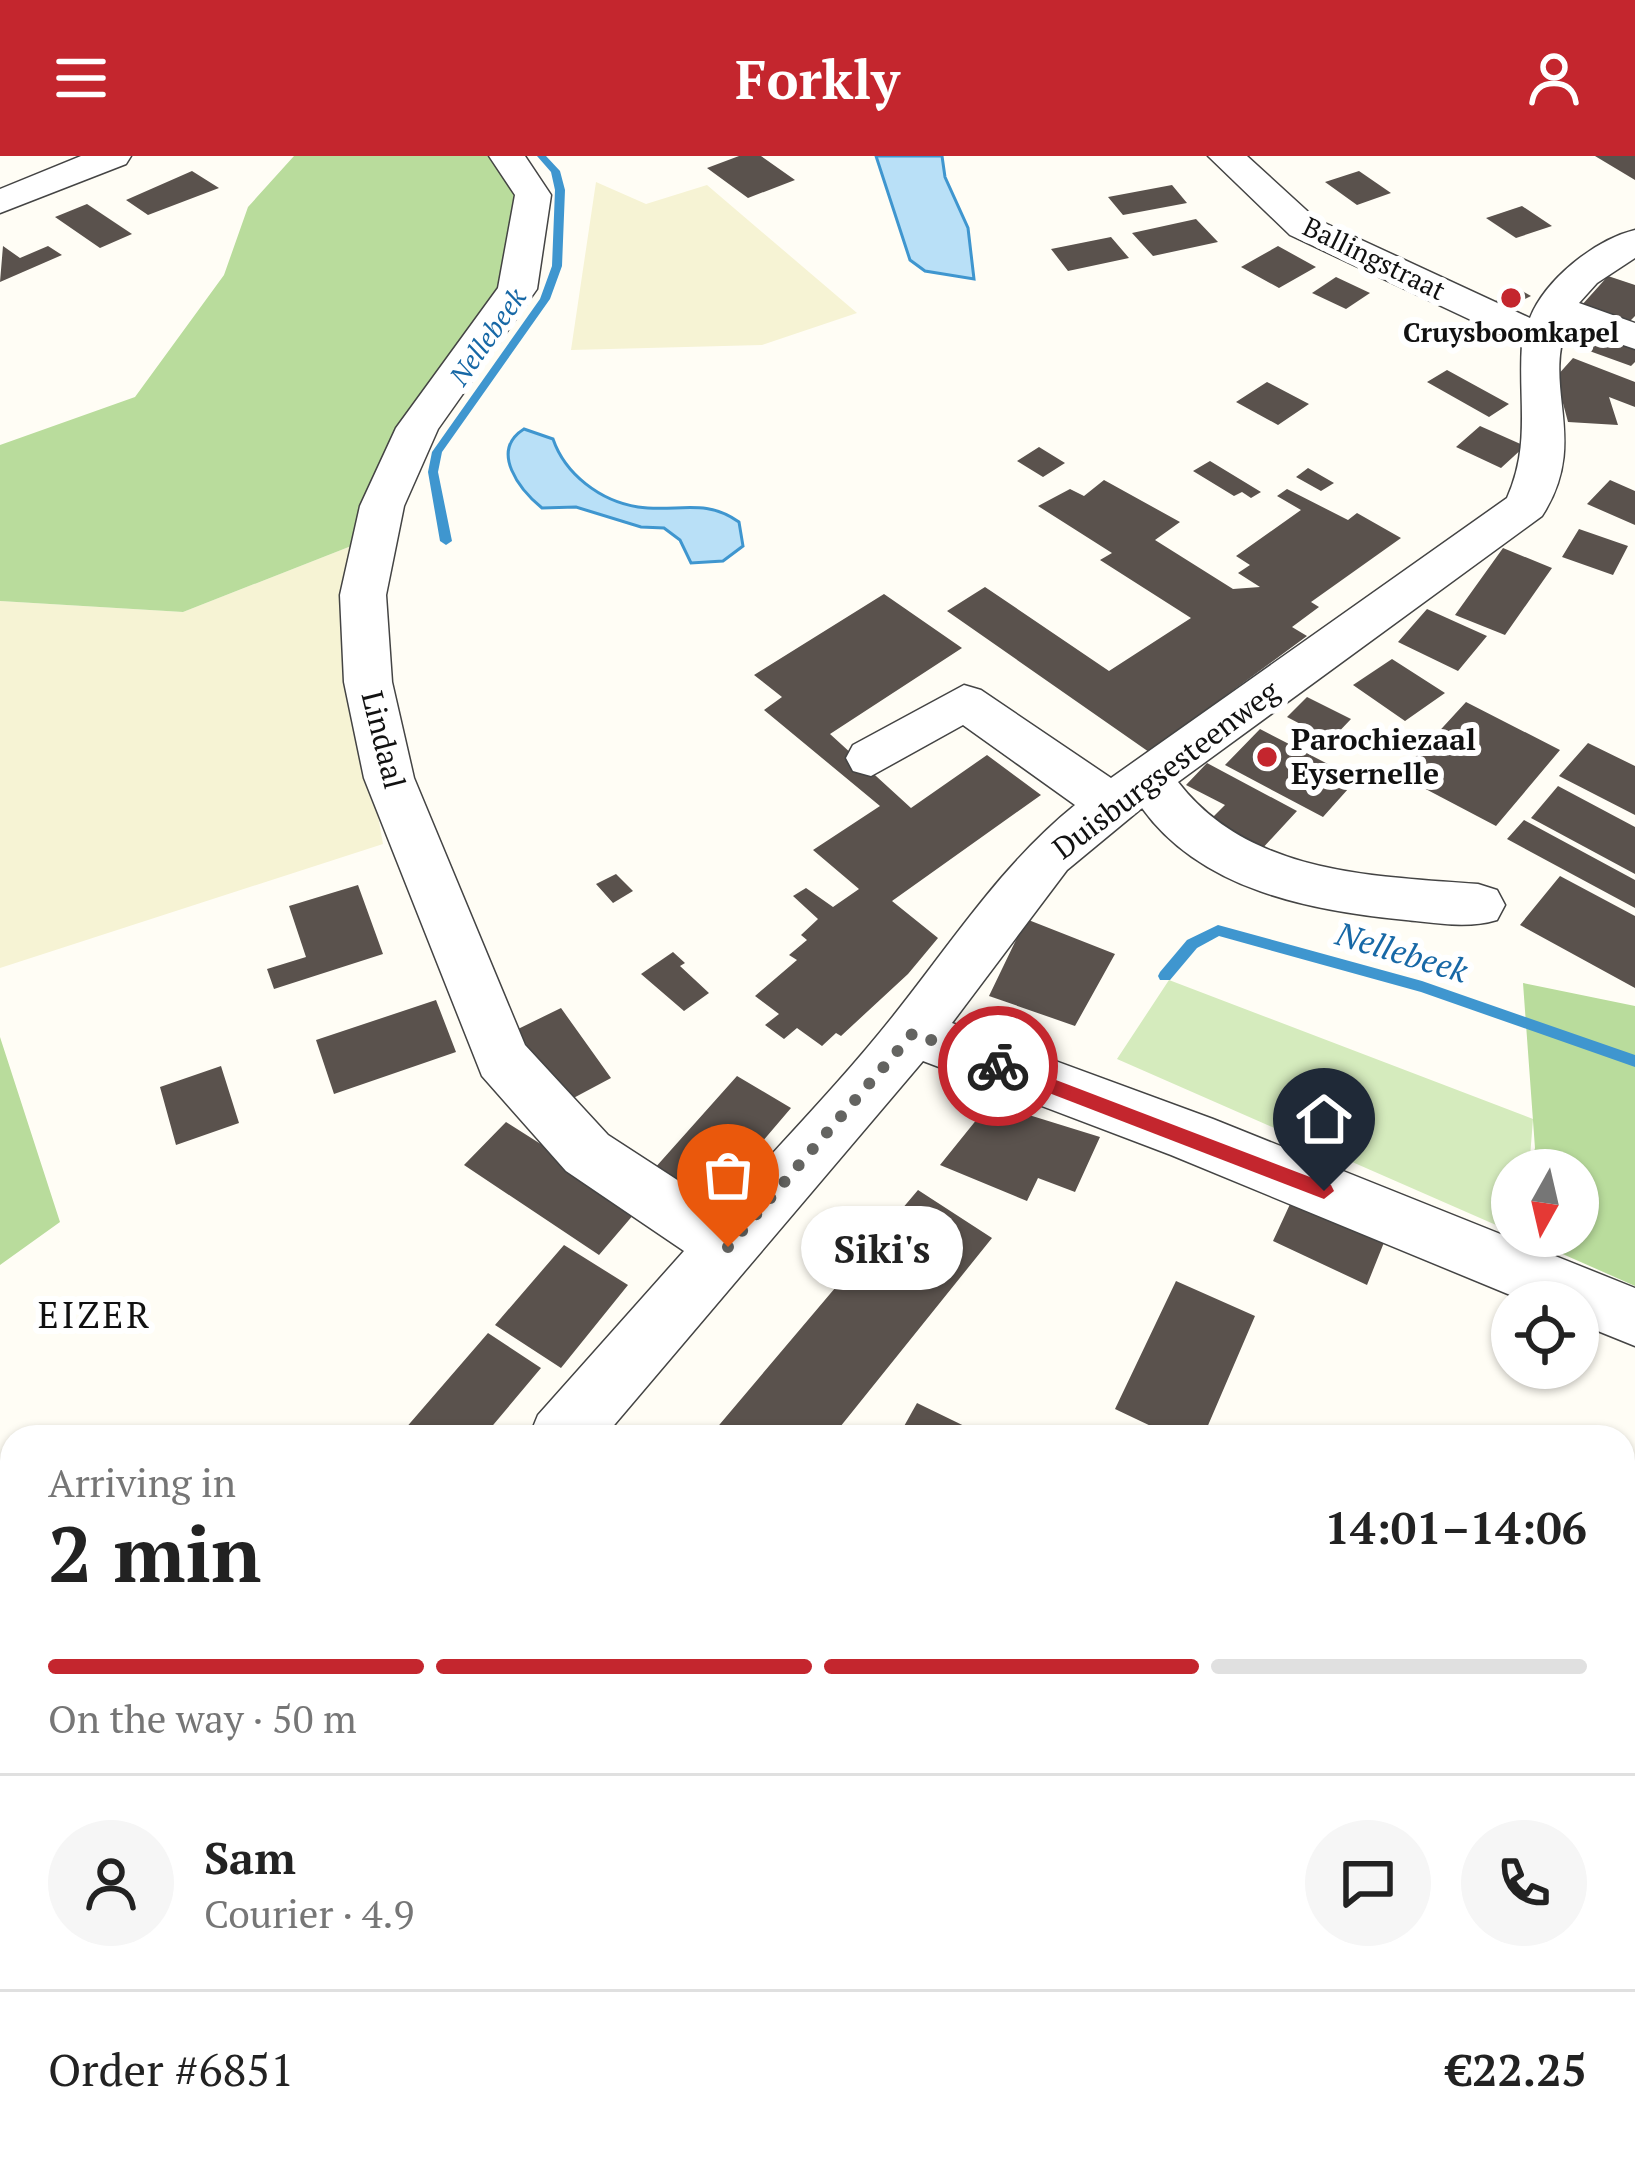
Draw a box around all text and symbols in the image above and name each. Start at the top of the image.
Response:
text: Forkly [735,43,900,114]
icon: menu [48,45,114,111]
icon: person [1521,45,1587,111]
street label: Ballingstraat [1297,208,1452,308]
water label: Nellebeek [440,280,534,393]
marker: Cruysboomkapel [1498,285,1524,311]
place label: Cruysboomkapel [1403,314,1619,350]
street label: Duisburgsesteenweg [1044,670,1288,868]
street label: Lindaal [353,687,415,793]
place label: Parochiezaal Eysernelle [1291,719,1476,793]
marker: Parochiezaal Eysernelle [1254,744,1280,770]
water label: Nellebeek [1330,911,1473,992]
courier [938,1006,1058,1126]
icon: bike [965,1033,1031,1099]
pin [1273,1068,1375,1191]
icon: home [1291,1086,1357,1152]
pin [677,1124,779,1247]
icon: bag [695,1142,761,1208]
north arrow [1491,1149,1599,1257]
map controls [1491,1149,1599,1389]
callout: Siki's [800,1205,962,1289]
text: Siki's [834,1222,930,1274]
button: locate [1491,1281,1599,1389]
district label: EIZER [38,1291,152,1338]
text: Arriving in [48,1456,236,1508]
text: 14:01–14:06 [1325,1497,1587,1557]
text: 2 min [48,1501,261,1604]
text: On the way · 50 m [48,1692,357,1744]
button: person [48,1820,174,1946]
button: chat [1305,1820,1431,1946]
button: phone [1461,1820,1587,1946]
text: Sam [204,1827,296,1887]
text: Courier · 4.9 [204,1887,414,1939]
text: Order #6851 [48,2039,294,2099]
text: €22.25 [1447,2039,1587,2099]

